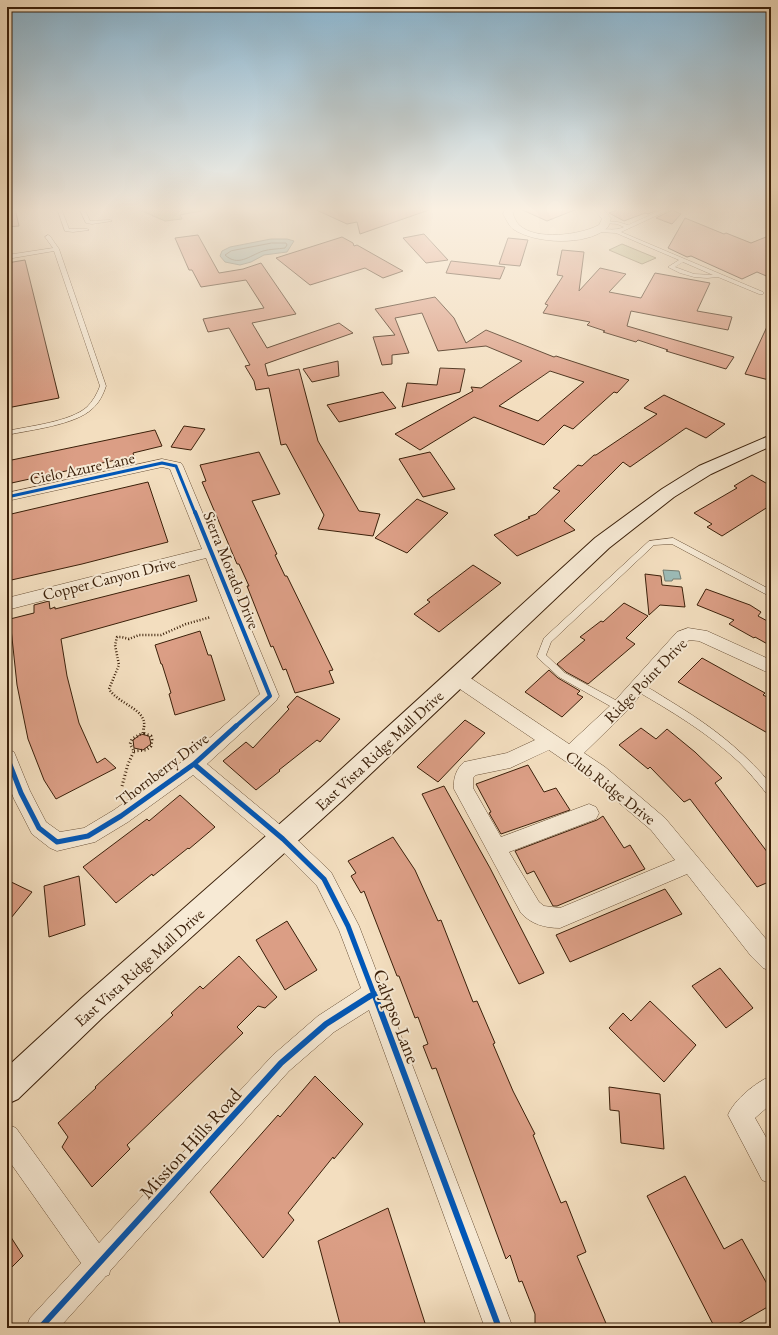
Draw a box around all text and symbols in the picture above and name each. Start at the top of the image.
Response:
street label: Cielo Azure Lane [28,447,137,490]
street label: Sierra Morado Drive [198,508,265,632]
street label: Copper Canyon Drive [40,552,178,605]
street label: Ridge Point Drive [599,633,691,727]
street label: East Vista Ridge Mall Drive [311,685,448,815]
street label: Thornberry Drive [112,728,213,811]
street label: Club Ridge Drive [561,746,660,829]
street label: East Vista Ridge Mall Drive [70,903,209,1031]
street label: Calypso Lane [367,965,426,1067]
street label: Mission Hills Road [134,1082,247,1204]

